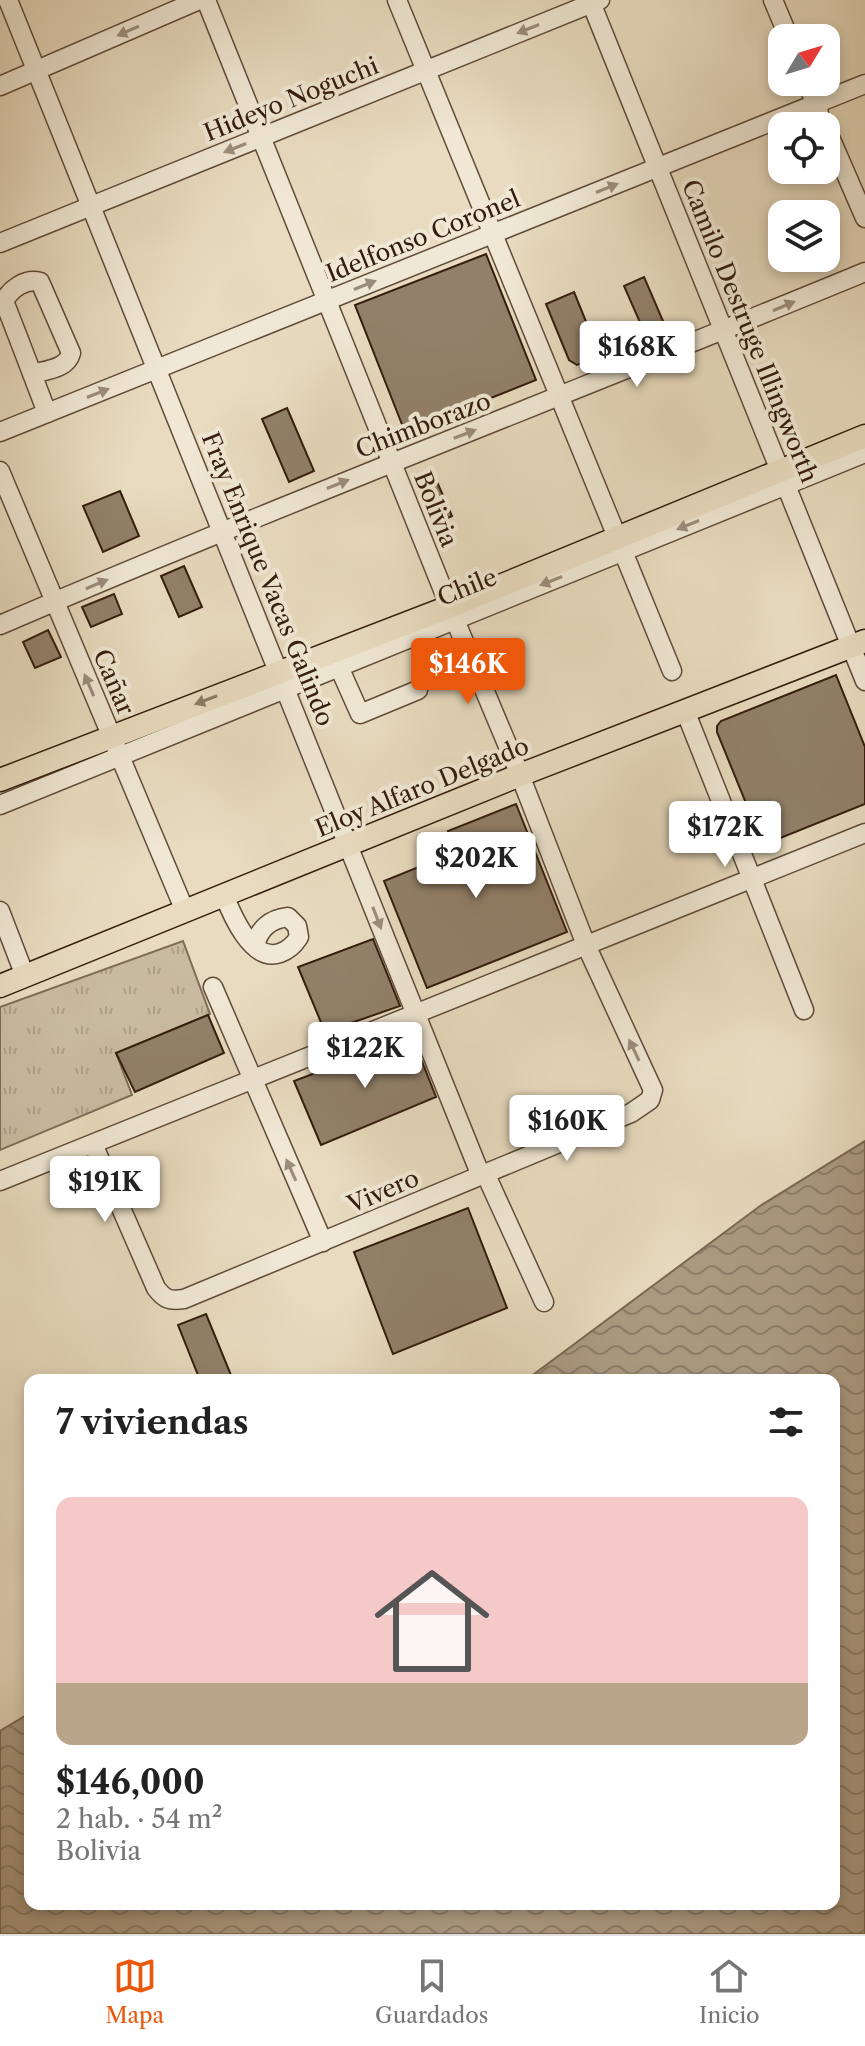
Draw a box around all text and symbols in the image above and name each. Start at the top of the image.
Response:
one-way arrow [516,23,540,36]
north arrow [768,24,840,96]
map controls [768,24,840,272]
one-way arrow [116,25,140,38]
street label: Hideyo Noguchi [200,51,382,147]
button: locate [768,112,840,184]
one-way arrow [223,142,247,155]
street label: Camilo Destruge Illingworth [676,175,824,487]
one-way arrow [595,181,619,194]
street label: Idelfonso Coronel [322,184,524,288]
button: layers [768,200,840,272]
one-way arrow [353,278,377,291]
one-way arrow [772,299,796,312]
pin: $168K [581,321,693,389]
text: $168K [598,331,676,363]
one-way arrow [86,386,110,399]
street label: Chimborazo [351,386,495,464]
one-way arrow [453,427,477,440]
street label: Fray Enrique Vacas Galindo [196,428,340,730]
street label: Bolivia [408,467,464,551]
one-way arrow [326,477,350,490]
one-way arrow [676,519,700,532]
street label: Chile [433,562,501,612]
one-way arrow [539,575,563,588]
one-way arrow [86,577,109,590]
pin: $146K [412,638,524,706]
street label: Cañar [87,645,141,719]
text: $146K [429,648,507,680]
one-way arrow [83,673,96,697]
one-way arrow [194,694,218,707]
street label: Eloy Alfaro Delgado [311,731,533,843]
pin: $172K [669,801,781,869]
text: $172K [687,811,763,843]
pin: $202K [420,832,532,900]
text: $202K [435,842,517,874]
one-way arrow [371,906,384,930]
pin: $122K [309,1022,421,1090]
text: $122K [326,1032,404,1064]
one-way arrow [627,1038,641,1061]
pin: $160K [511,1095,623,1163]
text: $160K [527,1105,607,1137]
pin: $191K [49,1156,161,1224]
one-way arrow [284,1158,298,1182]
street label: Vivero [342,1163,423,1219]
text: $191K [68,1166,142,1198]
icon: filters [764,1400,808,1444]
text: 7 viviendas [56,1401,249,1443]
icon: home [360,1549,504,1693]
text: $146,000 [56,1761,205,1803]
text: 2 hab. · 54 m² [56,1803,222,1835]
text: Bolivia [56,1835,141,1867]
tab: Mapa [105,1954,164,2029]
tab: Guardados [375,1954,488,2029]
tab: Inicio [699,1954,760,2029]

